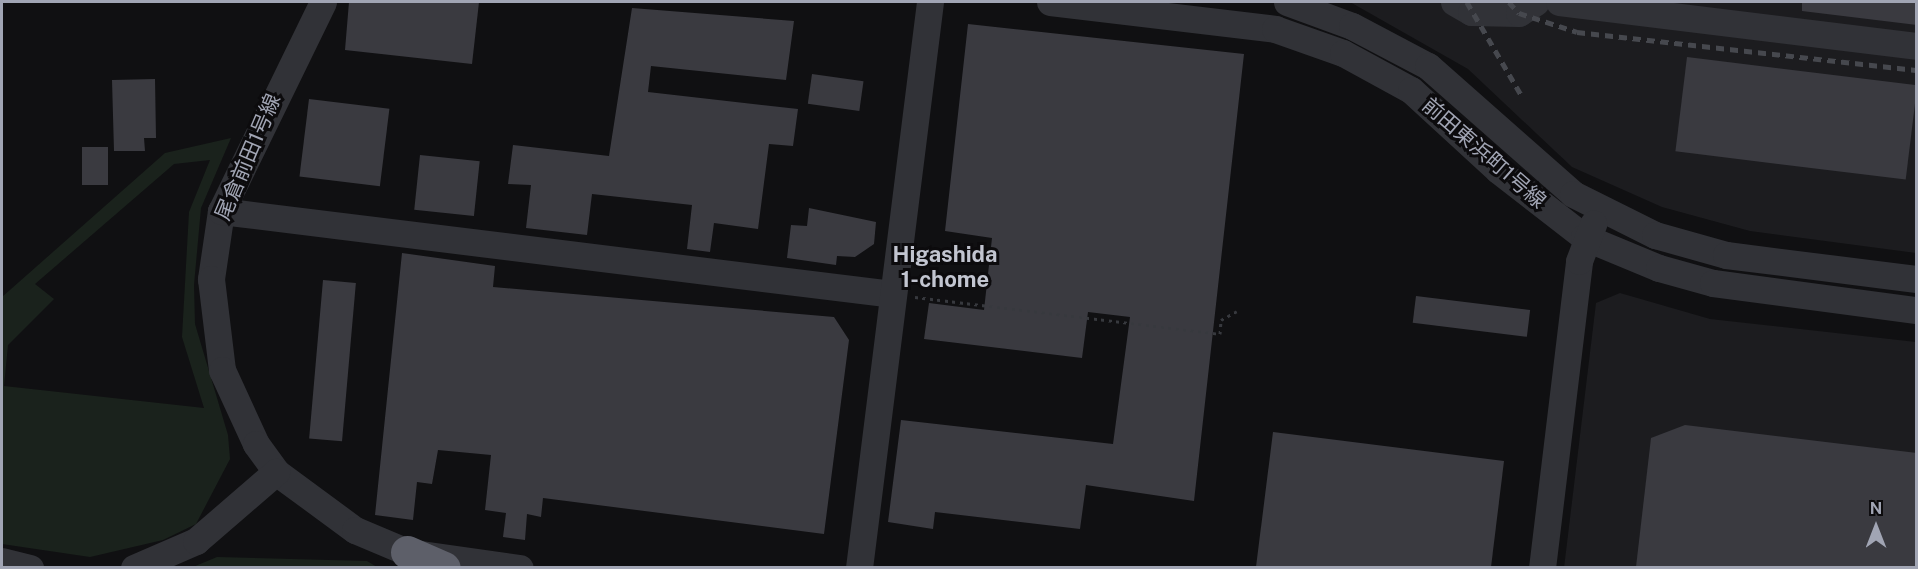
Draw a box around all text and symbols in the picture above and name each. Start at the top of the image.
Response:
street label: 尾倉前田1号線 [210,90,286,224]
street label: 前田東浜町1号線 [1417,92,1551,214]
district label: Higashida 1-chome [893,241,997,292]
north arrow [1846,497,1906,557]
text: N [1870,499,1882,518]

